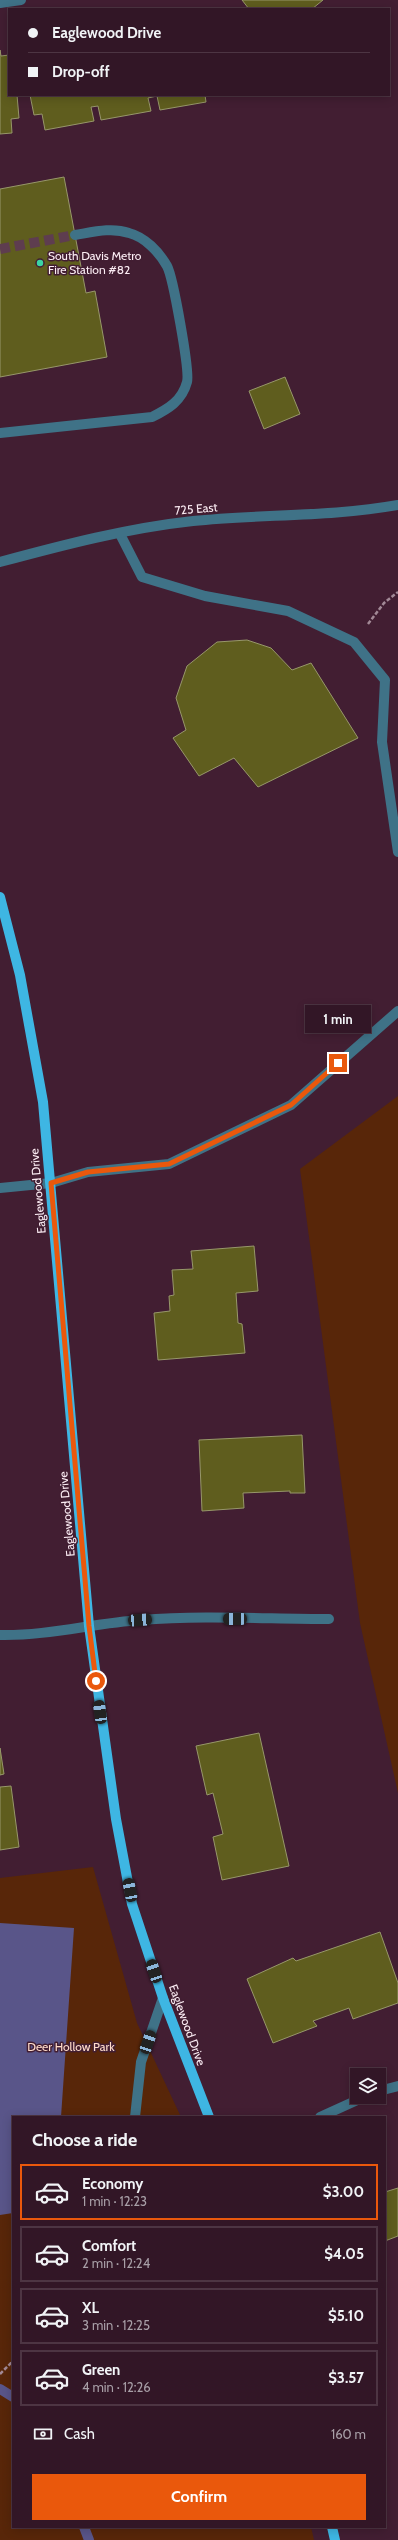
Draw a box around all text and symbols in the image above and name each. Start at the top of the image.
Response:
text: Eaglewood Drive [52,24,161,42]
text: Drop-off [52,63,110,81]
place label: South Davis Metro Fire Station #82 [48,248,142,277]
marker: South Davis Metro Fire Station #82 [35,258,45,268]
street label: 725 East [174,499,218,518]
callout: 1 min [305,1005,371,1033]
text: 1 min [323,1011,353,1027]
route end [329,1054,347,1072]
street label: Eaglewood Drive [26,1148,49,1234]
street label: Eaglewood Drive [55,1471,78,1557]
car [128,1613,152,1627]
car [223,1613,247,1625]
route start [87,1672,105,1690]
car [92,1699,108,1725]
car [122,1877,138,1903]
car [145,1958,163,1984]
street label: Eaglewood Drive [166,1982,209,2068]
car [138,2029,158,2055]
park label: Deer Hollow Park [27,2039,115,2054]
map controls [350,2068,386,2104]
button: layers [350,2068,386,2104]
text: Choose a ride [32,2129,137,2151]
icon: car [34,2174,70,2210]
text: Economy [82,2175,143,2193]
text: $3.00 [323,2183,364,2201]
text: 1 min · 12:23 [82,2193,147,2209]
icon: car [34,2236,70,2272]
text: Comfort [82,2237,136,2255]
text: $4.05 [324,2245,364,2263]
text: 2 min · 12:24 [82,2255,150,2271]
icon: car [34,2298,70,2334]
text: XL [82,2299,99,2317]
text: $5.10 [328,2307,364,2325]
text: 3 min · 12:25 [82,2317,150,2333]
icon: car [34,2360,70,2396]
text: Green [82,2361,120,2379]
text: $3.57 [328,2369,364,2387]
text: 4 min · 12:26 [82,2379,151,2395]
icon: cash [32,2423,54,2445]
text: Cash [64,2425,95,2443]
text: 160 m [331,2426,366,2442]
button: Confirm [32,2474,366,2520]

